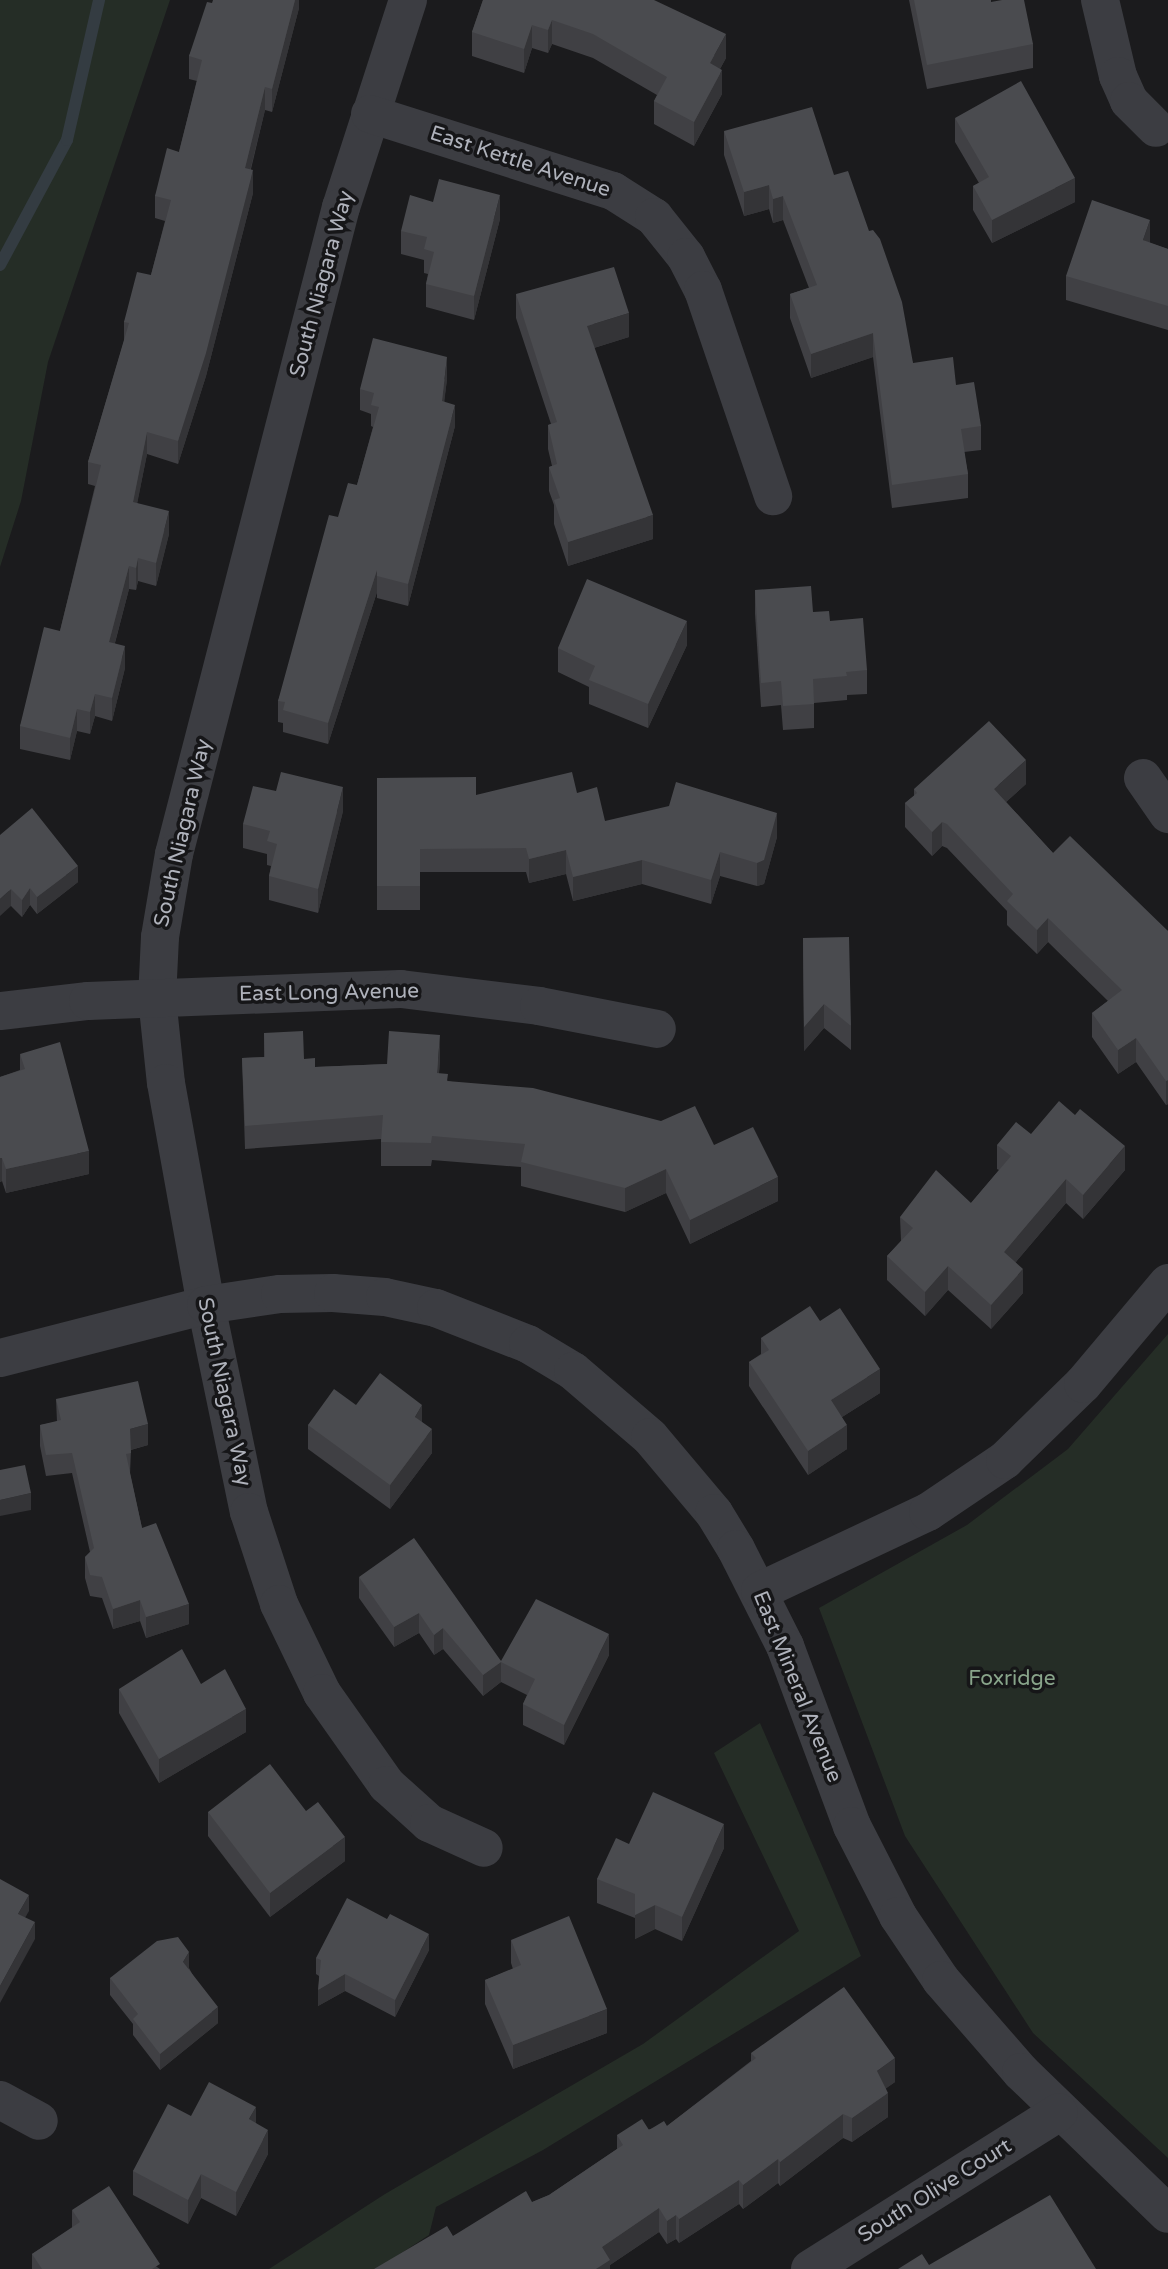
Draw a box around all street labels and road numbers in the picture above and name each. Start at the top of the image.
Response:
street label: East Kettle Avenue [427,121,613,203]
street label: South Niagara Way [285,188,359,380]
street label: South Niagara Way [149,737,217,929]
street label: East Long Avenue [239,979,419,1007]
street label: South Niagara Way [192,1295,256,1489]
street label: East Mineral Avenue [747,1588,847,1786]
street label: South Olive Court [854,2134,1016,2248]

